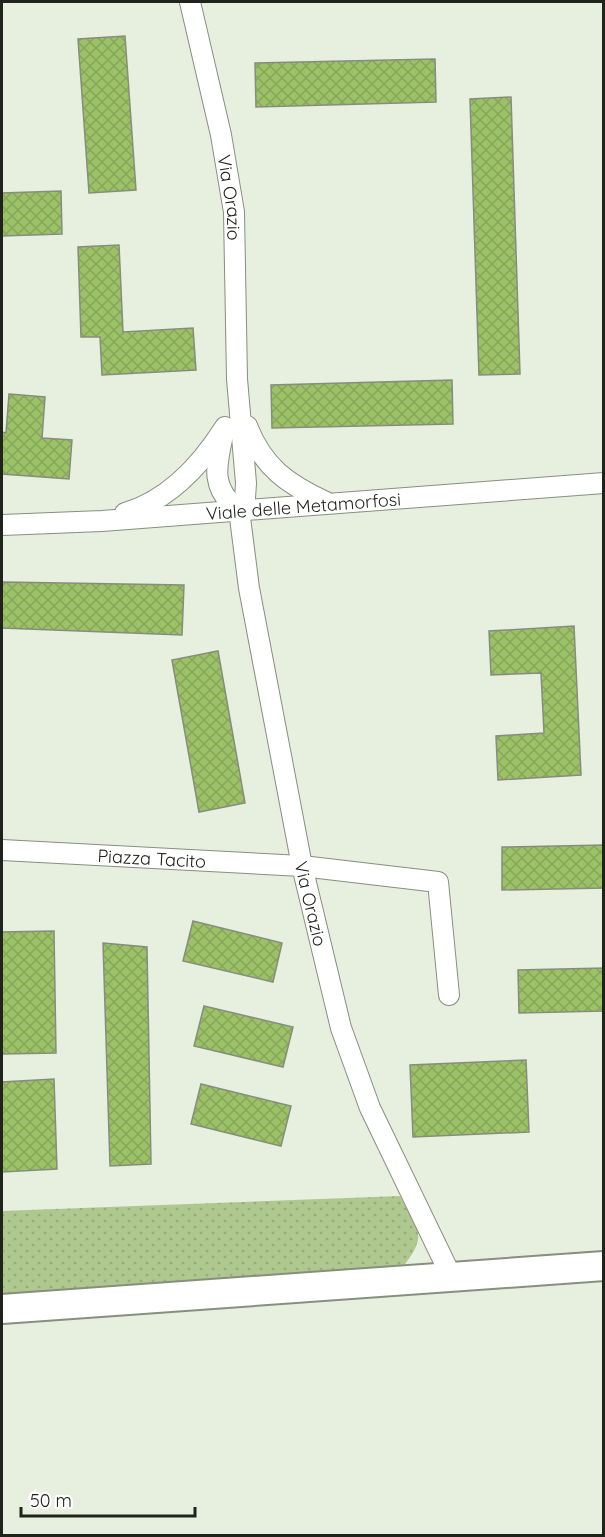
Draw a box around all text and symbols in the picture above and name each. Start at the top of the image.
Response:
street label: Via Orazio [213,153,246,241]
street label: Viale delle Metamorfosi [205,487,402,525]
street label: Piazza Tacito [97,844,207,872]
street label: Via Orazio [290,859,332,948]
scale bar [21,1480,195,1518]
text: 50 m [30,1489,72,1512]

